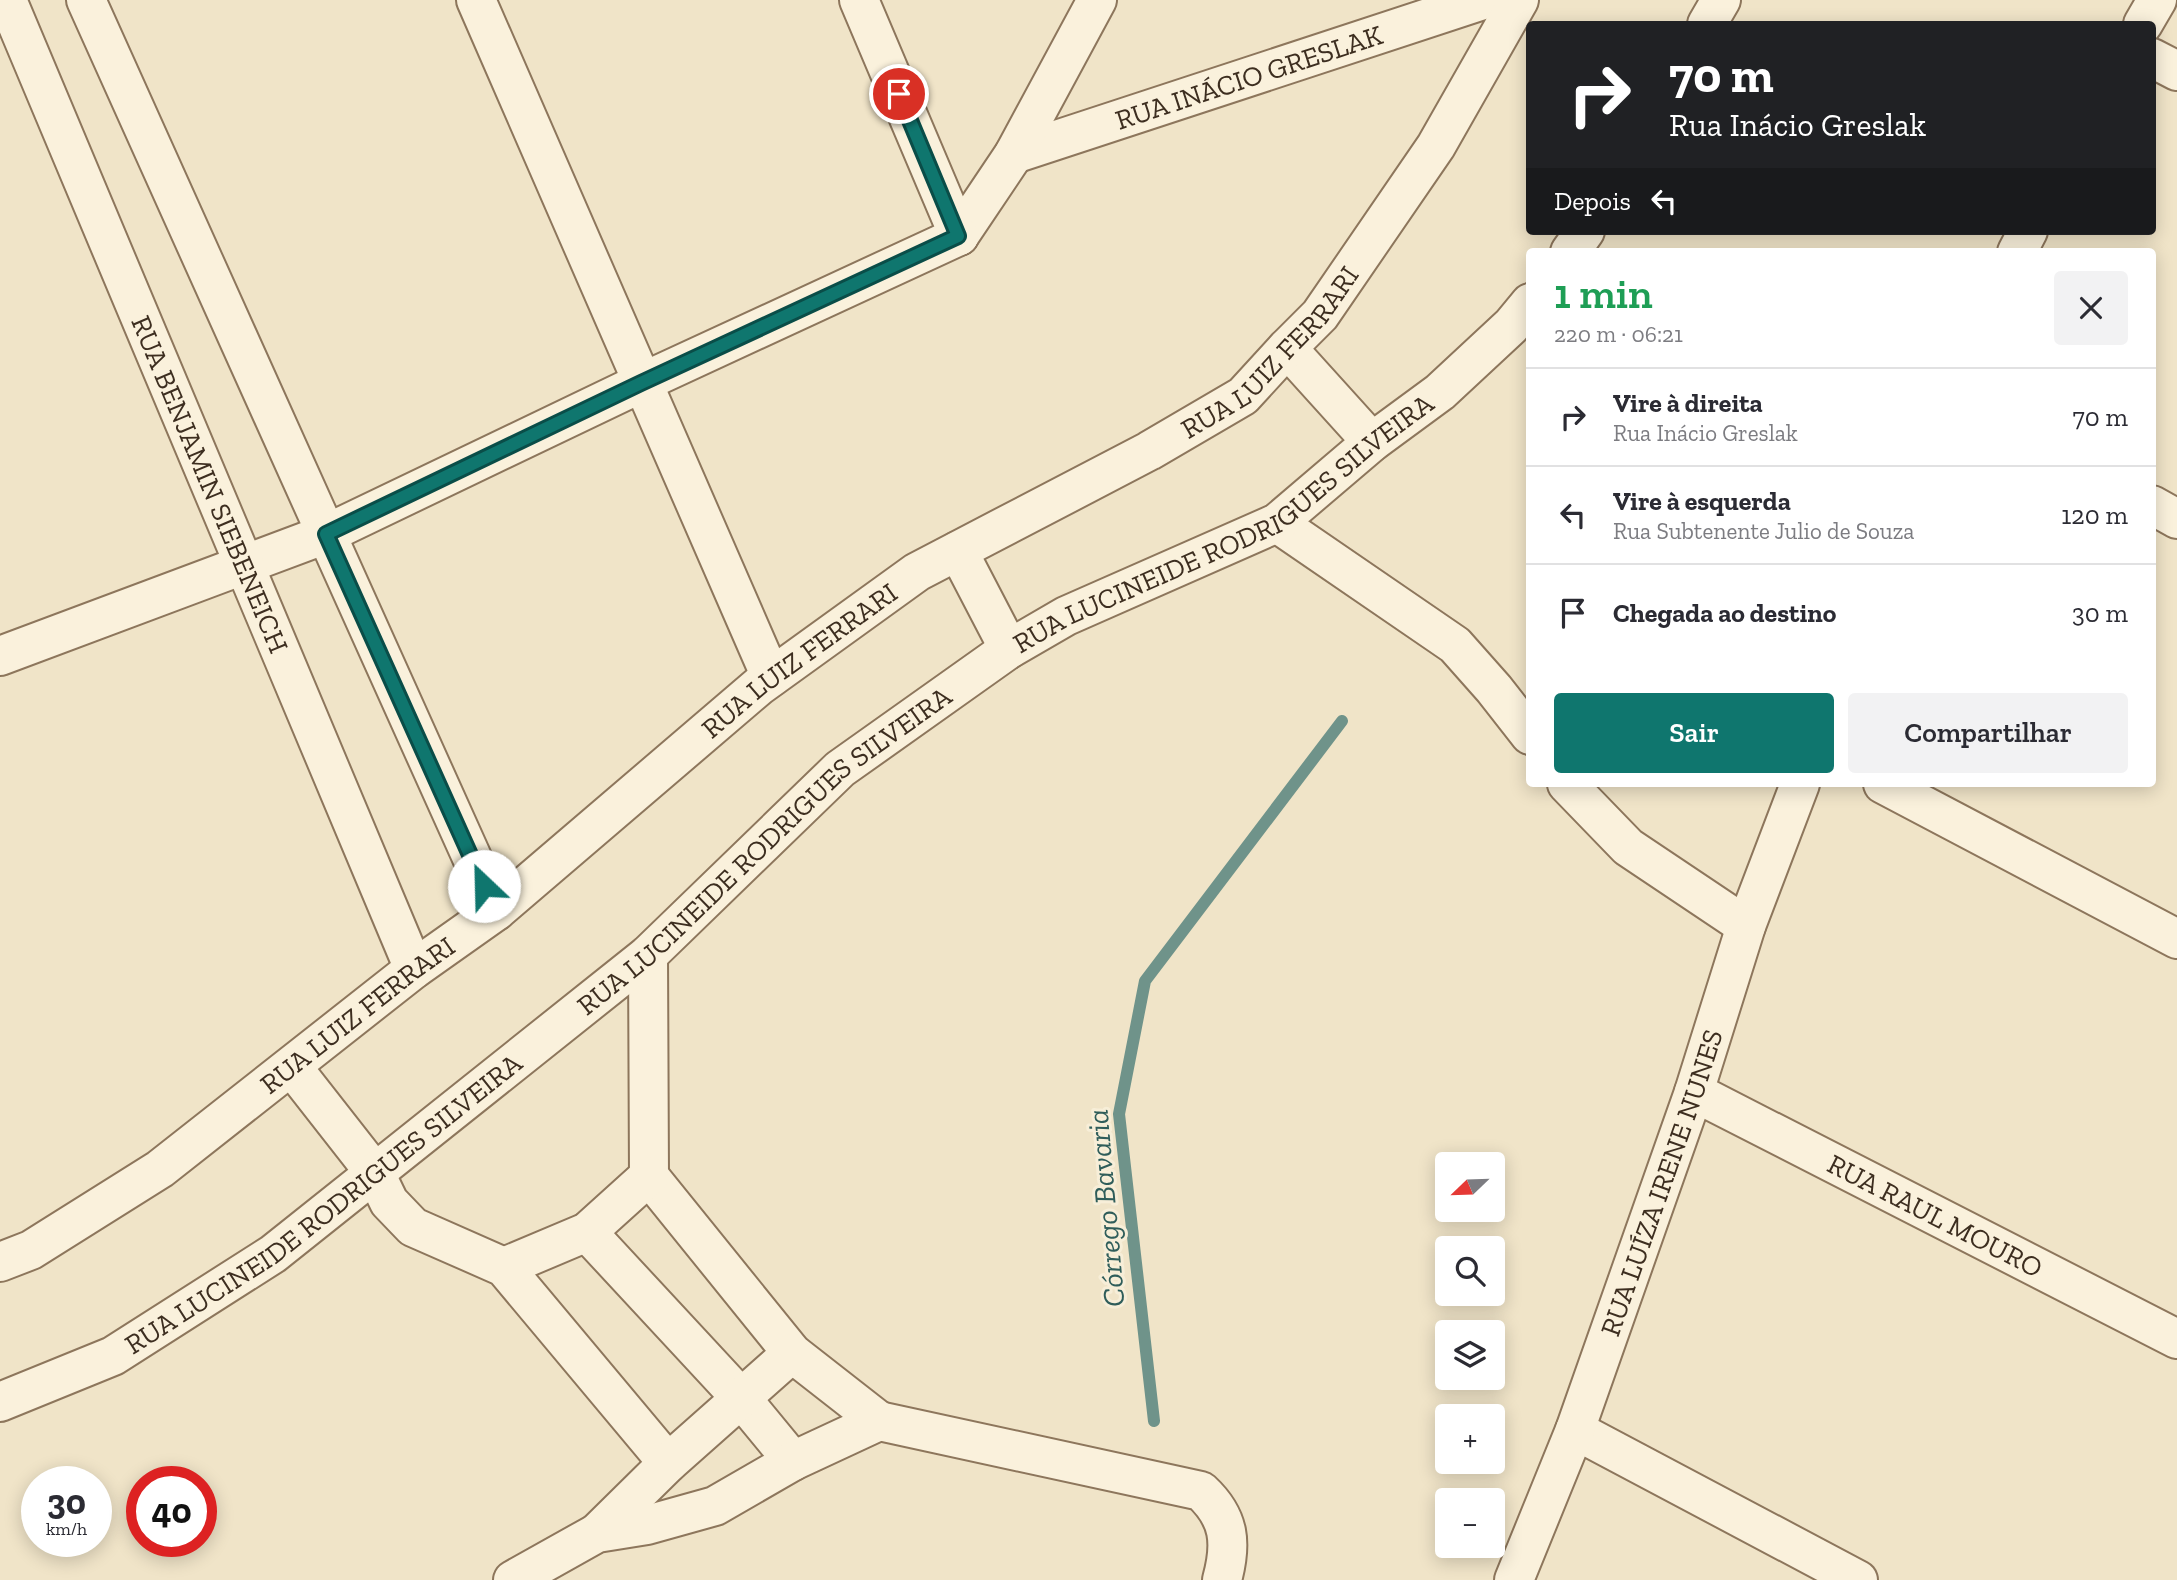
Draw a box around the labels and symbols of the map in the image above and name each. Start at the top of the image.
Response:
street label: RUA INÁCIO GRESLAK [1111,18,1386,136]
pin [869,64,929,124]
street label: RUA LUIZ FERRARI [1175,260,1365,445]
street label: RUA BENJAMIN SIEBENEICH [125,310,296,658]
street label: RUA LUCINEIDE RODRIGUES SILVEIRA [1007,386,1440,660]
street label: RUA LUIZ FERRARI [694,575,903,745]
street label: RUA LUCINEIDE RODRIGUES SILVEIRA [570,679,958,1022]
position arrow [447,849,521,923]
street label: RUA LUIZ FERRARI [253,929,461,1100]
street label: RUA LUÍZA IRENE NUNES [1593,1025,1729,1340]
street label: RUA LUCINEIDE RODRIGUES SILVEIRA [119,1045,529,1361]
water label: Córrego Bavaria [1079,1108,1133,1308]
street label: RUA RAUL MOURO [1822,1147,2048,1284]
north arrow [1435,1152,1505,1222]
speed limit sign: 40 [126,1466,217,1557]

